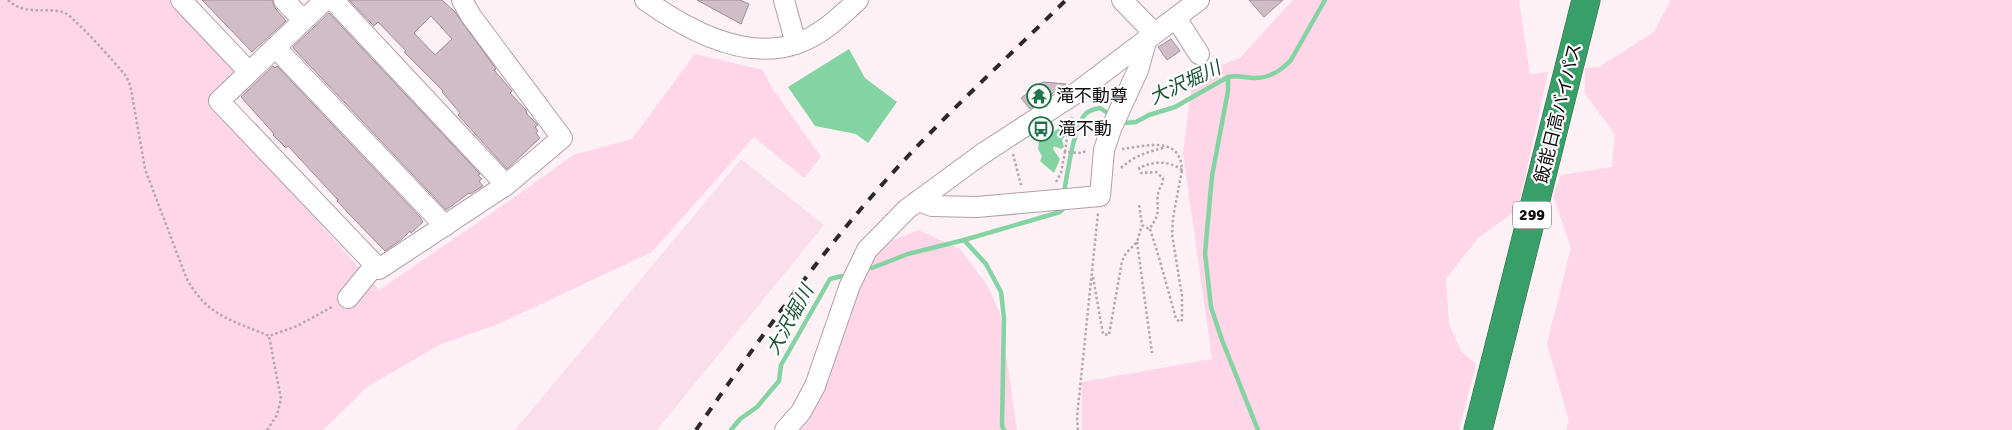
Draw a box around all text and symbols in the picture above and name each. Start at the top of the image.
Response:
street label: 飯能日高バイパス [1530,41,1586,185]
water label: 大沢堀川 [1145,55,1226,110]
temple icon: 滝不動尊 [1026,83,1052,109]
place label: 滝不動尊 [1056,85,1128,107]
bus stop icon: 滝不動 [1028,116,1054,142]
place label: 滝不動 [1058,118,1112,140]
road number: 299 [1513,202,1551,228]
water label: 大沢堀川 [761,279,820,359]

